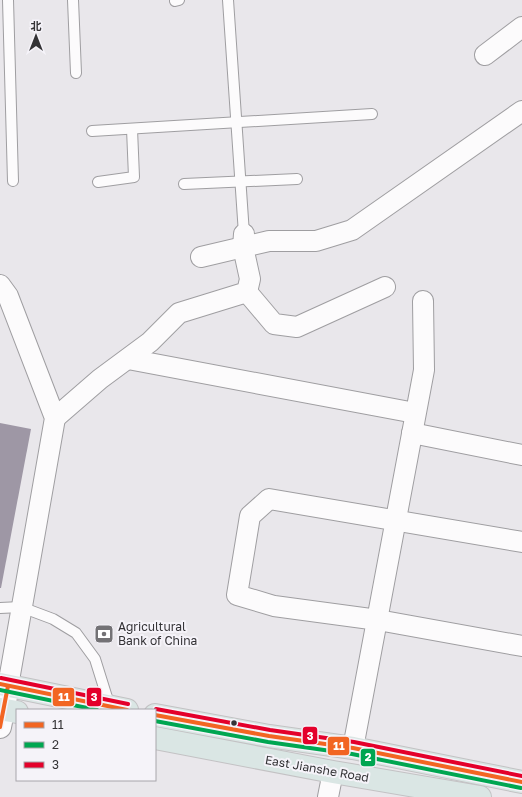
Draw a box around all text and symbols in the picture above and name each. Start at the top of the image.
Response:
north arrow [16,16,56,56]
text: 北 [31,19,42,32]
place label: Agricultural Bank of China [118,619,197,648]
bank icon: Agricultural Bank of China [93,623,115,645]
line badge: 11 [52,687,75,707]
line badge: 3 [86,687,102,707]
text: 11 [58,690,70,703]
text: 3 [91,690,98,703]
legend [16,709,156,781]
text: 11 [52,717,64,732]
unlabelled marker [229,718,239,728]
line badge: 3 [302,726,318,745]
text: 3 [307,729,314,742]
line badge: 11 [327,736,350,756]
text: 2 [52,737,59,752]
text: 11 [333,739,345,752]
line badge: 2 [360,748,376,767]
text: 2 [365,750,372,763]
street label: East Jianshe Road [264,752,370,785]
text: 3 [52,757,59,772]

